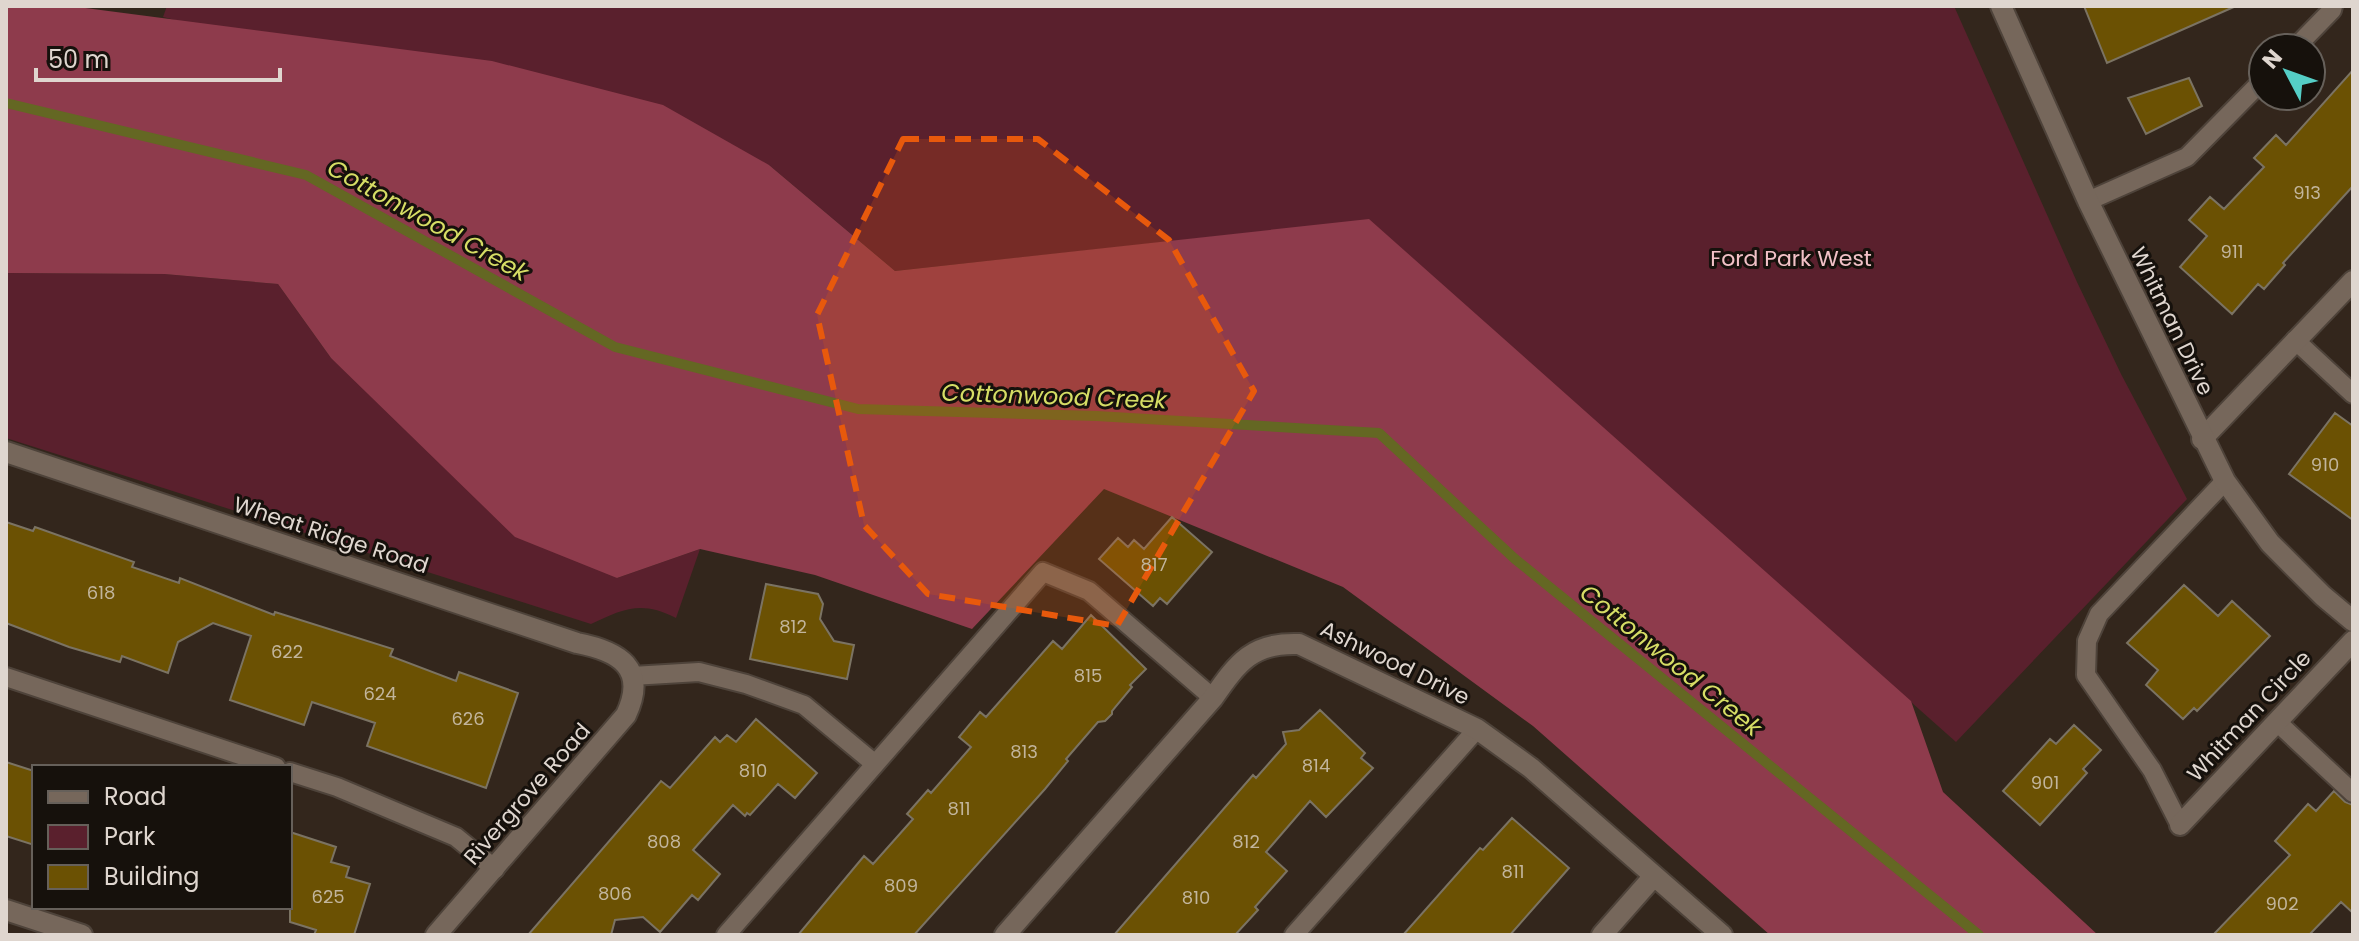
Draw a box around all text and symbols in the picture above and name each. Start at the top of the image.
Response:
scale bar [36,32,280,82]
north arrow [2247,32,2327,112]
text: 50 m [48,43,109,76]
text: N [2255,43,2289,76]
water label: Cottonwood Creek [321,151,536,290]
house number: 913 [2293,180,2321,205]
house number: 911 [2221,239,2243,264]
street label: Whitman Drive [2123,242,2221,400]
park label: Ford Park West [1710,243,1872,274]
water label: Cottonwood Creek [941,376,1169,416]
house number: 910 [2311,452,2339,477]
street label: Wheat Ridge Road [230,489,432,581]
house number: 817 [1141,552,1168,577]
water label: Cottonwood Creek [1573,576,1770,745]
house number: 618 [87,580,115,605]
street label: Ashwood Drive [1315,613,1475,713]
house number: 812 [779,614,807,639]
house number: 622 [271,639,303,664]
street label: Whitman Circle [2180,643,2318,789]
house number: 815 [1074,663,1102,688]
house number: 624 [363,681,397,706]
house number: 626 [451,706,485,731]
street label: Rivergrove Road [457,716,597,872]
house number: 813 [1010,739,1038,764]
house number: 814 [1302,753,1330,778]
house number: 810 [739,758,767,783]
legend [32,765,292,909]
house number: 901 [2031,770,2059,795]
text: Road [104,780,166,813]
house number: 811 [948,796,970,821]
text: Park [104,820,156,853]
house number: 808 [647,829,681,854]
house number: 812 [1232,829,1260,854]
house number: 811 [1502,859,1524,884]
text: Building [104,860,200,893]
house number: 809 [884,873,918,898]
house number: 806 [598,881,632,906]
house number: 625 [311,884,345,909]
house number: 810 [1182,885,1210,910]
house number: 902 [2266,891,2299,916]

